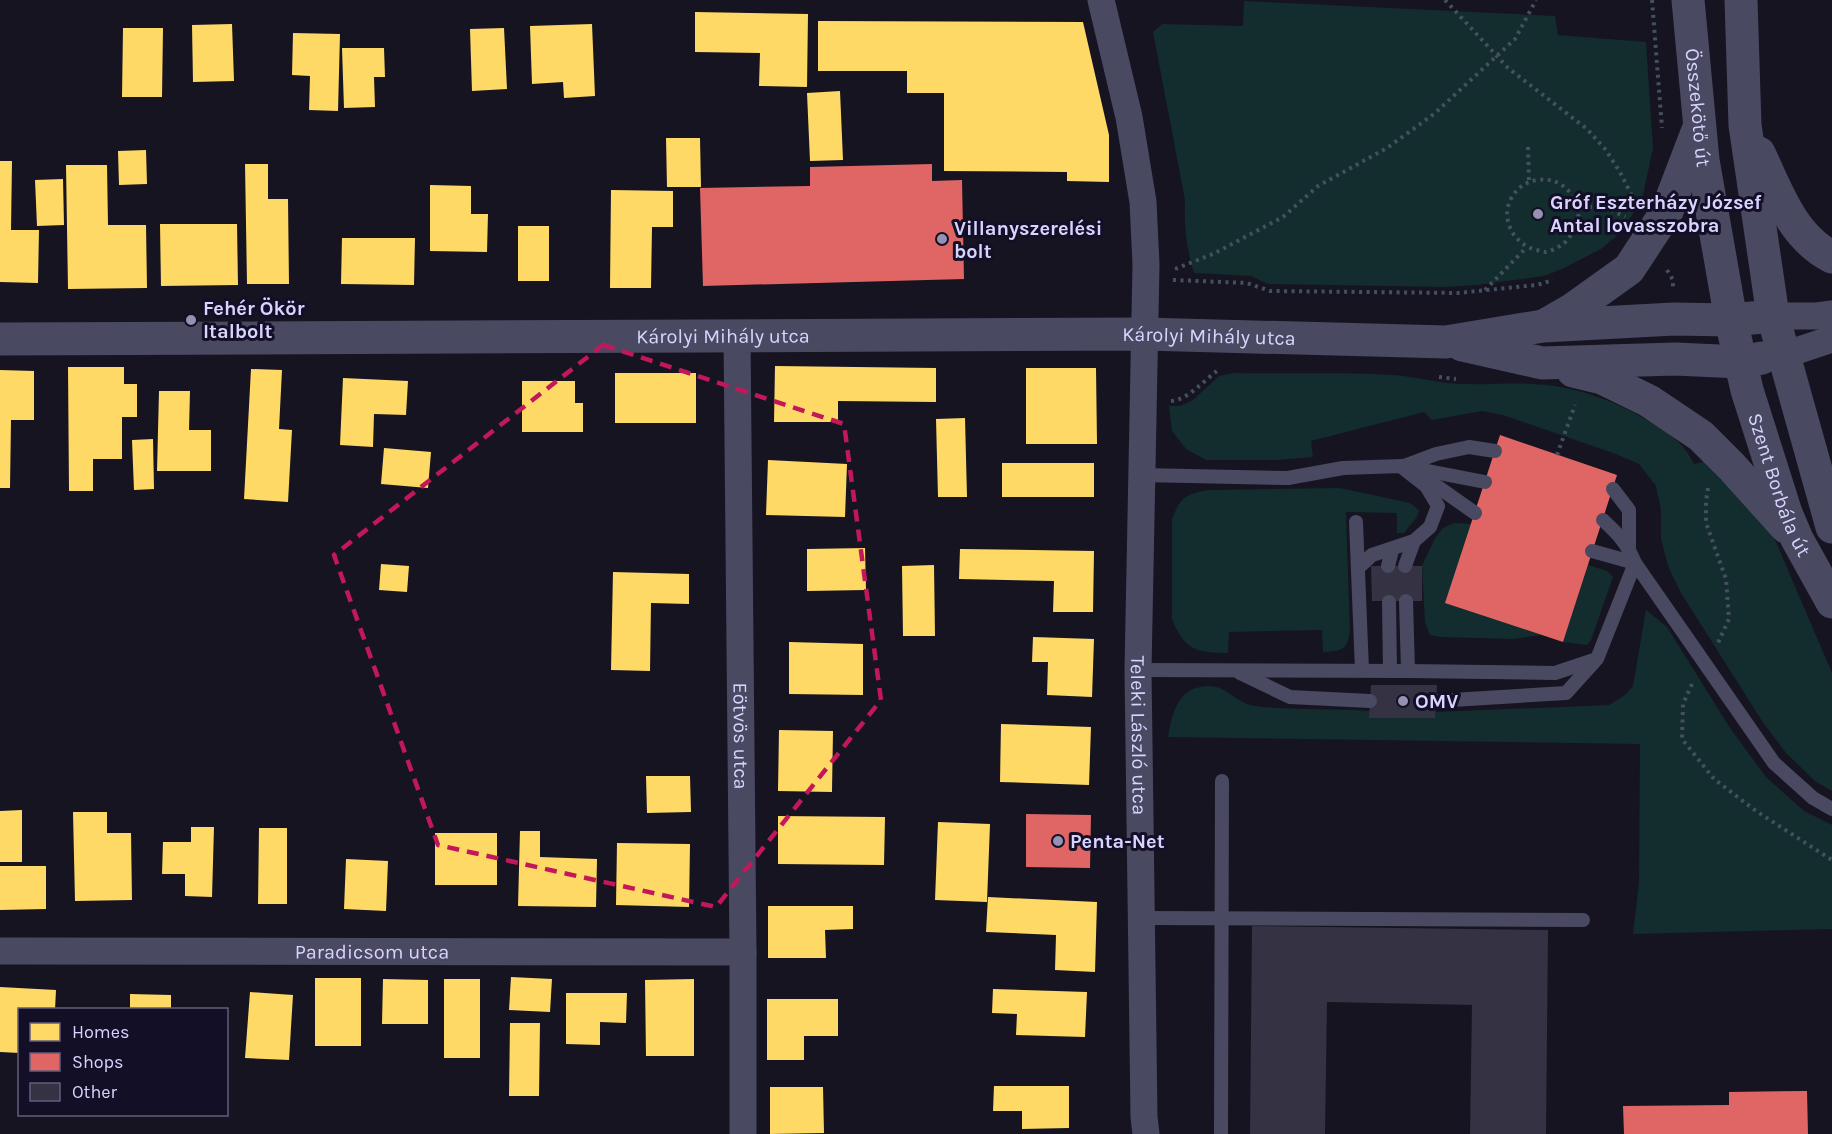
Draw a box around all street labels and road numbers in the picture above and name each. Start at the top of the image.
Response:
street label: Összekötő út [1681,47,1715,169]
street label: Károlyi Mihály utca [1122,323,1296,350]
street label: Károlyi Mihály utca [636,324,810,348]
street label: Szent Borbála út [1743,410,1816,561]
street label: Teleki László utca [1126,655,1151,815]
street label: Eötvös utca [728,682,752,790]
street label: Paradicsom utca [295,940,449,964]

